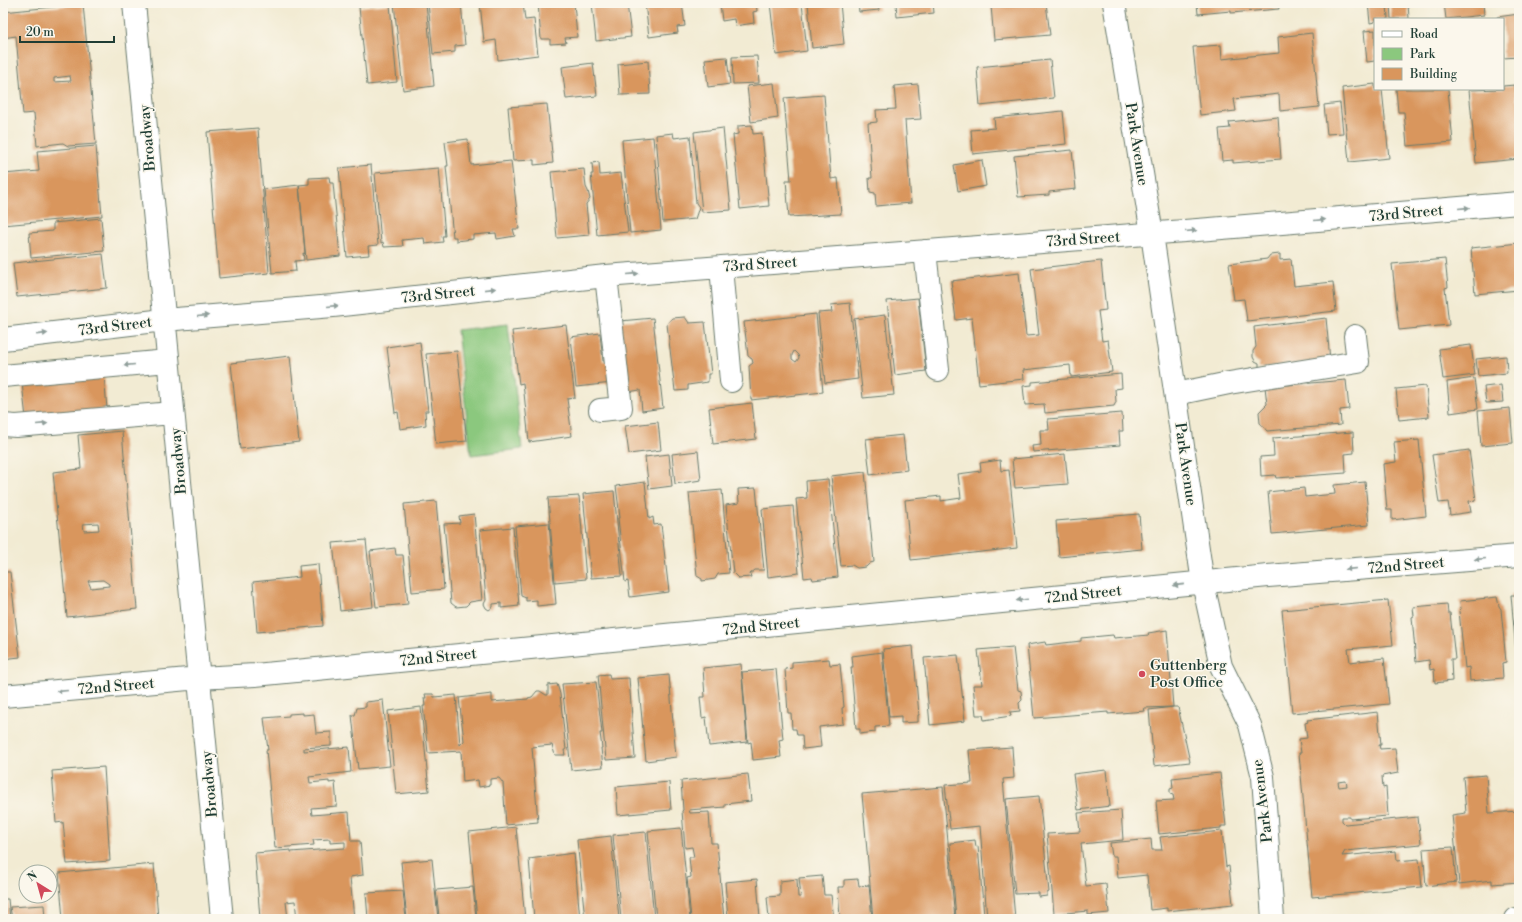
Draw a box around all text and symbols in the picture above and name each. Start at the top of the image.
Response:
scale bar [20,18,114,44]
legend [1374,18,1504,90]
text: 20 m [26,25,54,40]
text: Road [1410,27,1438,42]
text: Park [1410,47,1436,62]
text: Building [1409,67,1458,82]
street label: Park Avenue [1121,101,1152,187]
street label: Broadway [135,103,160,173]
street label: 73rd Street [1368,201,1445,226]
one-way arrow [1458,205,1470,212]
one-way arrow [1314,217,1326,224]
street label: 73rd Street [1045,227,1122,252]
one-way arrow [1185,228,1197,234]
street label: 73rd Street [722,252,799,277]
one-way arrow [627,270,639,277]
street label: 73rd Street [400,281,477,308]
one-way arrow [484,285,496,292]
one-way arrow [327,302,339,309]
street label: 73rd Street [77,312,154,340]
one-way arrow [197,313,209,320]
one-way arrow [36,331,48,338]
one-way arrow [123,361,136,368]
one-way arrow [36,421,48,428]
street label: Park Avenue [1170,421,1201,507]
street label: Broadway [166,426,191,496]
street label: 72nd Street [1367,553,1446,578]
one-way arrow [1474,555,1486,562]
one-way arrow [1345,566,1357,573]
street label: 72nd Street [1044,581,1123,608]
one-way arrow [1173,582,1185,588]
one-way arrow [1016,597,1028,604]
street label: 72nd Street [722,613,801,640]
street label: 72nd Street [399,644,478,671]
place label: Guttenberg Post Office [1150,656,1227,692]
marker: Guttenberg Post Office [1137,669,1147,679]
street label: 72nd Street [77,674,156,699]
one-way arrow [56,687,68,694]
street label: Broadway [197,749,222,819]
street label: Park Avenue [1248,758,1277,844]
north arrow [18,864,58,904]
text: N [25,868,41,885]

